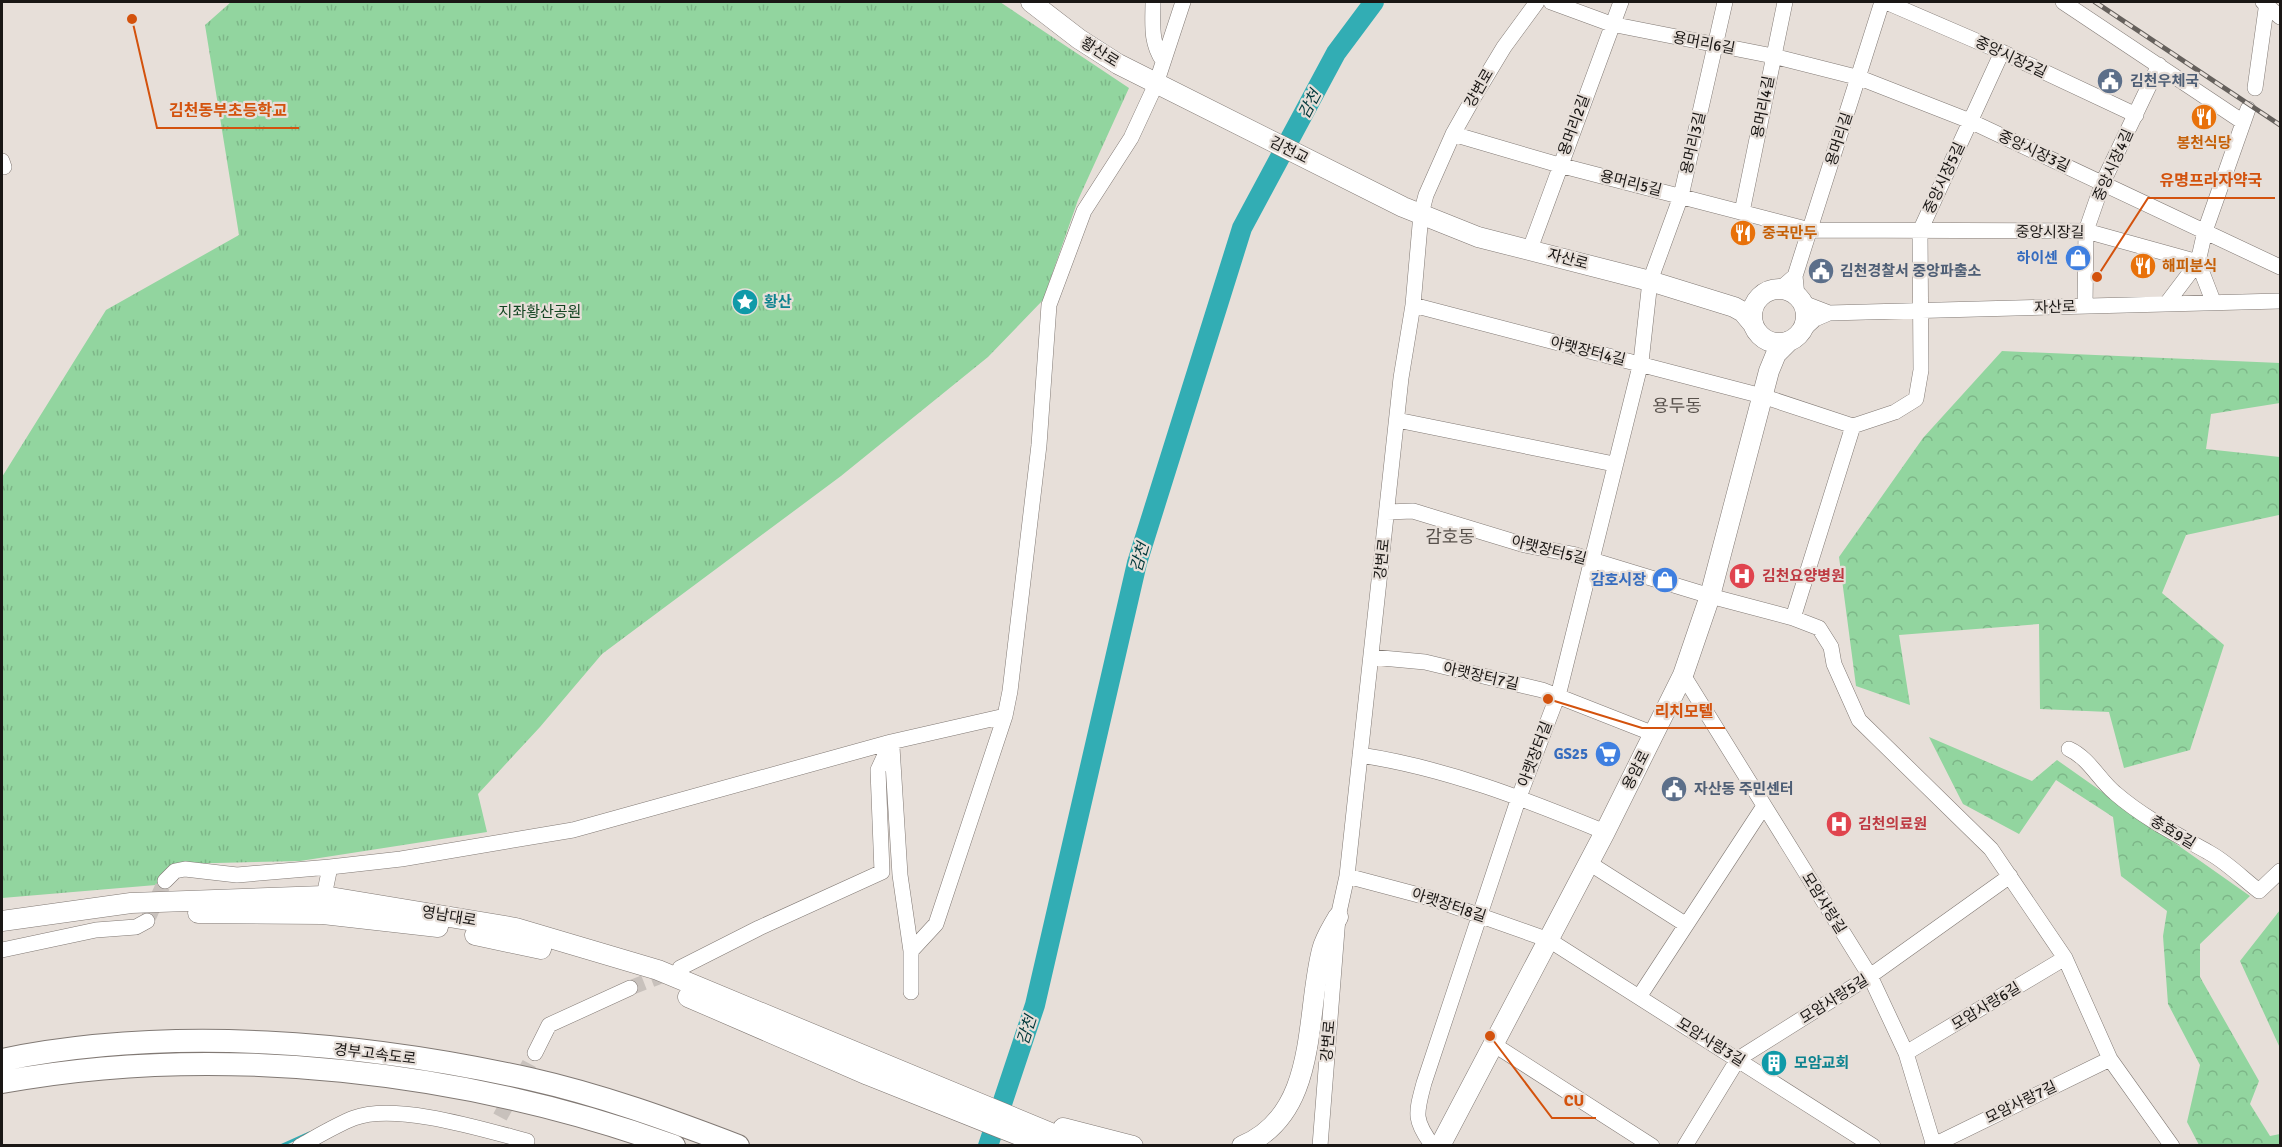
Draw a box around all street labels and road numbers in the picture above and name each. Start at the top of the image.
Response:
street label: 용머리6길 [1671,28,1737,58]
street label: 황산로 [1078,33,1122,71]
street label: 중앙시장2길 [1972,33,2050,81]
street label: 강변로 [1461,66,1497,110]
street label: 용머리4길 [1748,74,1778,140]
street label: 용머리2길 [1555,92,1593,158]
street label: 용머리3길 [1677,110,1709,176]
street label: 용머리길 [1822,110,1856,168]
street label: 중앙시장4길 [2089,126,2137,204]
street label: 중앙시장3길 [1995,127,2073,175]
street label: 김천교 [1266,133,1312,167]
street label: 중앙시장5길 [1920,139,1968,217]
street label: 용머리5길 [1598,167,1664,199]
street label: 중앙시장길 [2015,222,2085,242]
street label: 자산로 [1546,245,1590,273]
street label: 자산로 [2034,297,2076,317]
street label: 아랫장터4길 [1548,333,1628,369]
street label: 아랫장터5길 [1509,532,1589,568]
street label: 강변로 [1371,537,1393,581]
street label: 아랫장터7길 [1441,659,1521,693]
street label: 아랫장터길 [1514,719,1556,789]
street label: 용암로 [1619,747,1653,793]
street label: 충효9길 [2147,812,2199,852]
street label: 모암사랑길 [1798,869,1850,937]
street label: 아랫장터8길 [1410,885,1488,925]
street label: 영남대로 [420,902,478,930]
street label: 모암사랑5길 [1797,971,1871,1027]
street label: 모암사랑6길 [1948,978,2024,1034]
street label: 모암사랑3길 [1674,1014,1748,1070]
street label: 강변로 [1317,1020,1339,1062]
street label: 경부고속도로 [333,1040,417,1068]
street label: 모암사랑7길 [1982,1077,2060,1127]

